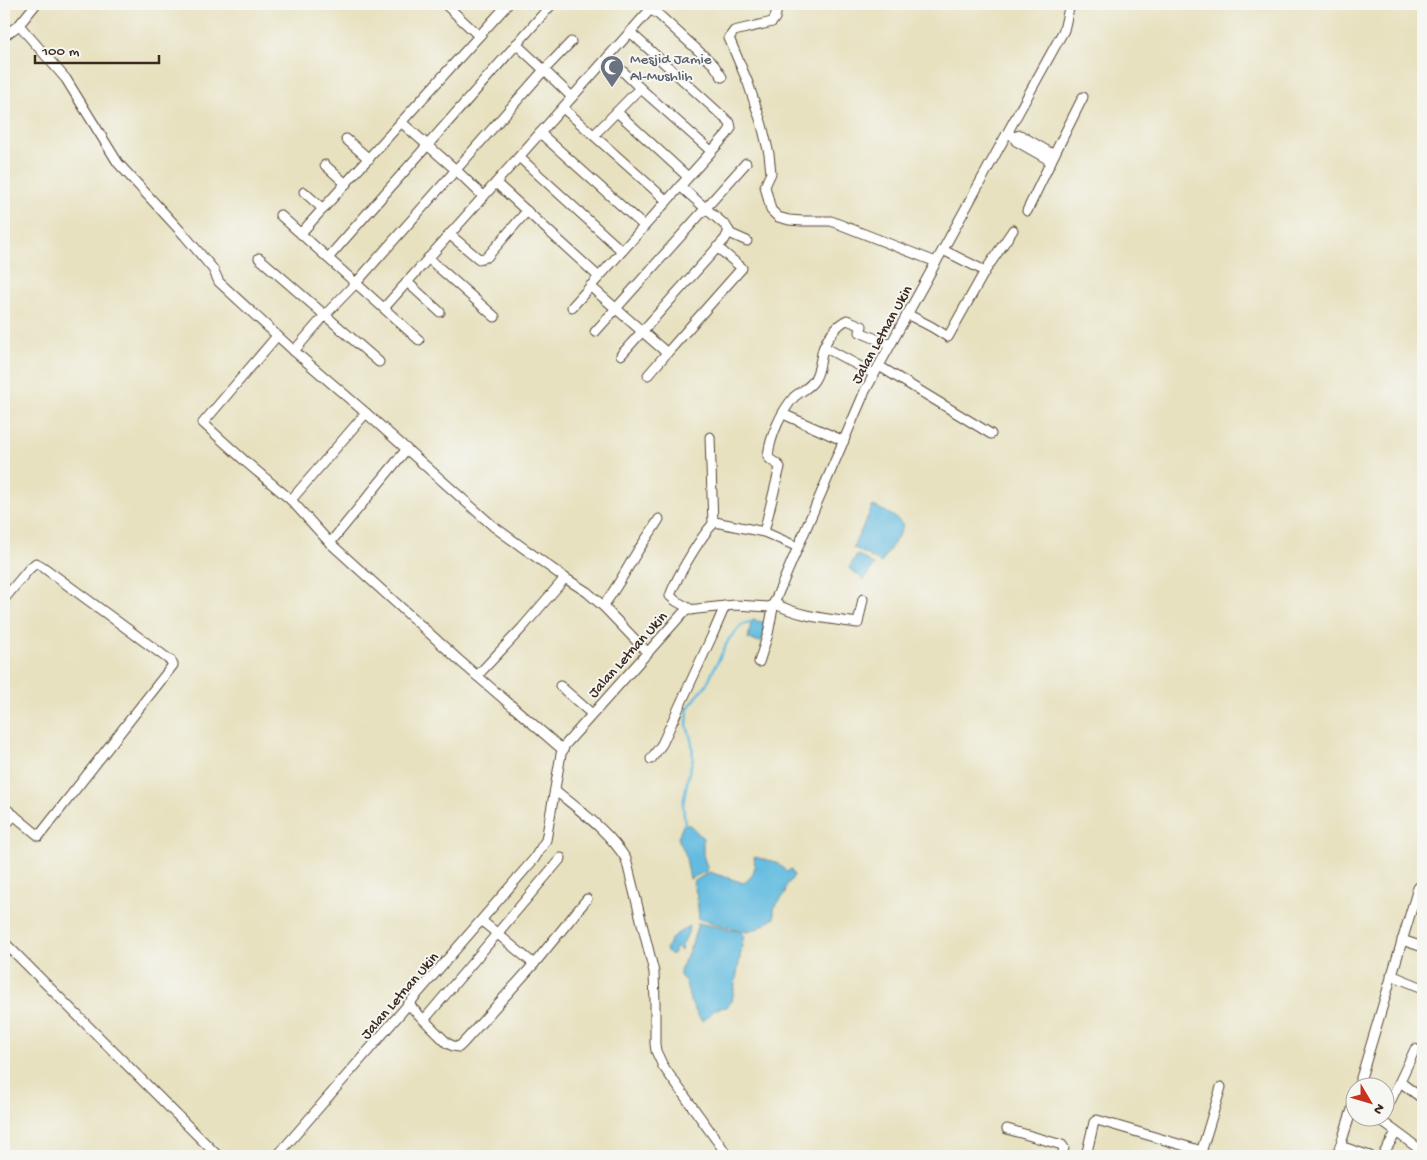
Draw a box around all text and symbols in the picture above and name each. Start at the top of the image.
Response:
scale bar [35,32,159,64]
text: 100 m [41,43,80,61]
place label: Mesjid Jamie Al-Mushlih [630,51,712,86]
mosque icon: Mesjid Jamie Al-Mushlih [599,54,625,88]
street label: Jalan Letnan Ukin [848,283,917,387]
street label: Jalan Letnan Ukin [585,609,672,702]
street label: Jalan Letnan Ukin [358,949,443,1044]
north arrow [1344,1078,1394,1128]
text: N [1369,1100,1388,1117]

